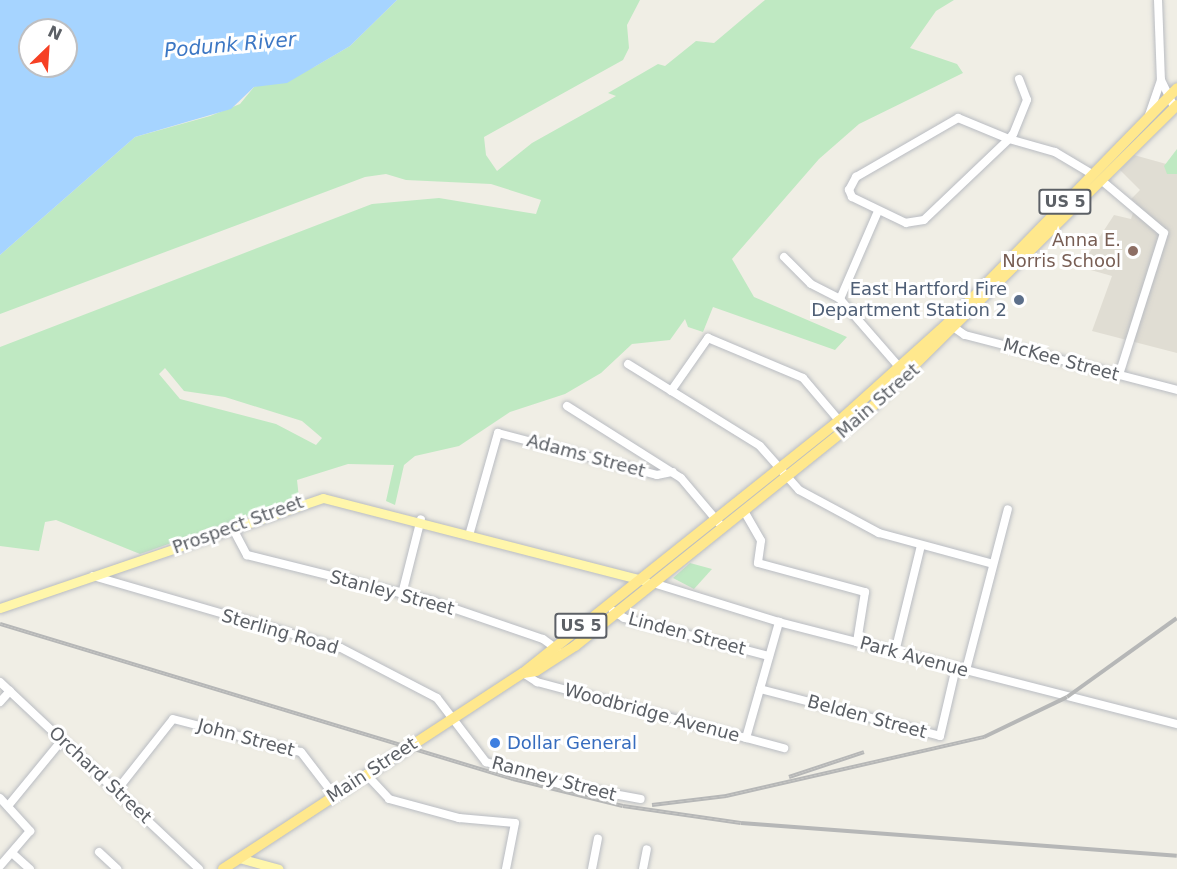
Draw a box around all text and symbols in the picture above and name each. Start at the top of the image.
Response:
north arrow [18,18,78,78]
text: N [45,22,65,44]
water label: Podunk River [163,27,297,63]
road number: US 5 [1038,189,1092,215]
place label: Anna E. Norris School [1002,230,1121,272]
marker: Anna E. Norris School [1126,244,1140,258]
place label: East Hartford Fire Department Station 2 [811,279,1007,322]
marker: East Hartford Fire Department Station 2 [1012,293,1026,307]
street label: McKee Street [1001,334,1121,386]
street label: Main Street [832,359,924,443]
street label: Adams Street [524,430,648,482]
street label: Prospect Street [170,491,306,559]
street label: Stanley Street [327,566,457,620]
street label: Sterling Road [219,605,341,659]
street label: Linden Street [626,608,748,660]
road number: US 5 [554,613,608,639]
street label: Park Avenue [857,632,971,682]
street label: Woodbridge Avenue [562,679,742,747]
street label: Belden Street [805,691,929,743]
street label: John Street [195,715,297,761]
street label: Orchard Street [44,722,156,828]
place label: Dollar General [507,732,637,754]
street label: Main Street [323,733,421,807]
marker: Dollar General [488,736,502,750]
street label: Ranney Street [489,752,619,806]

